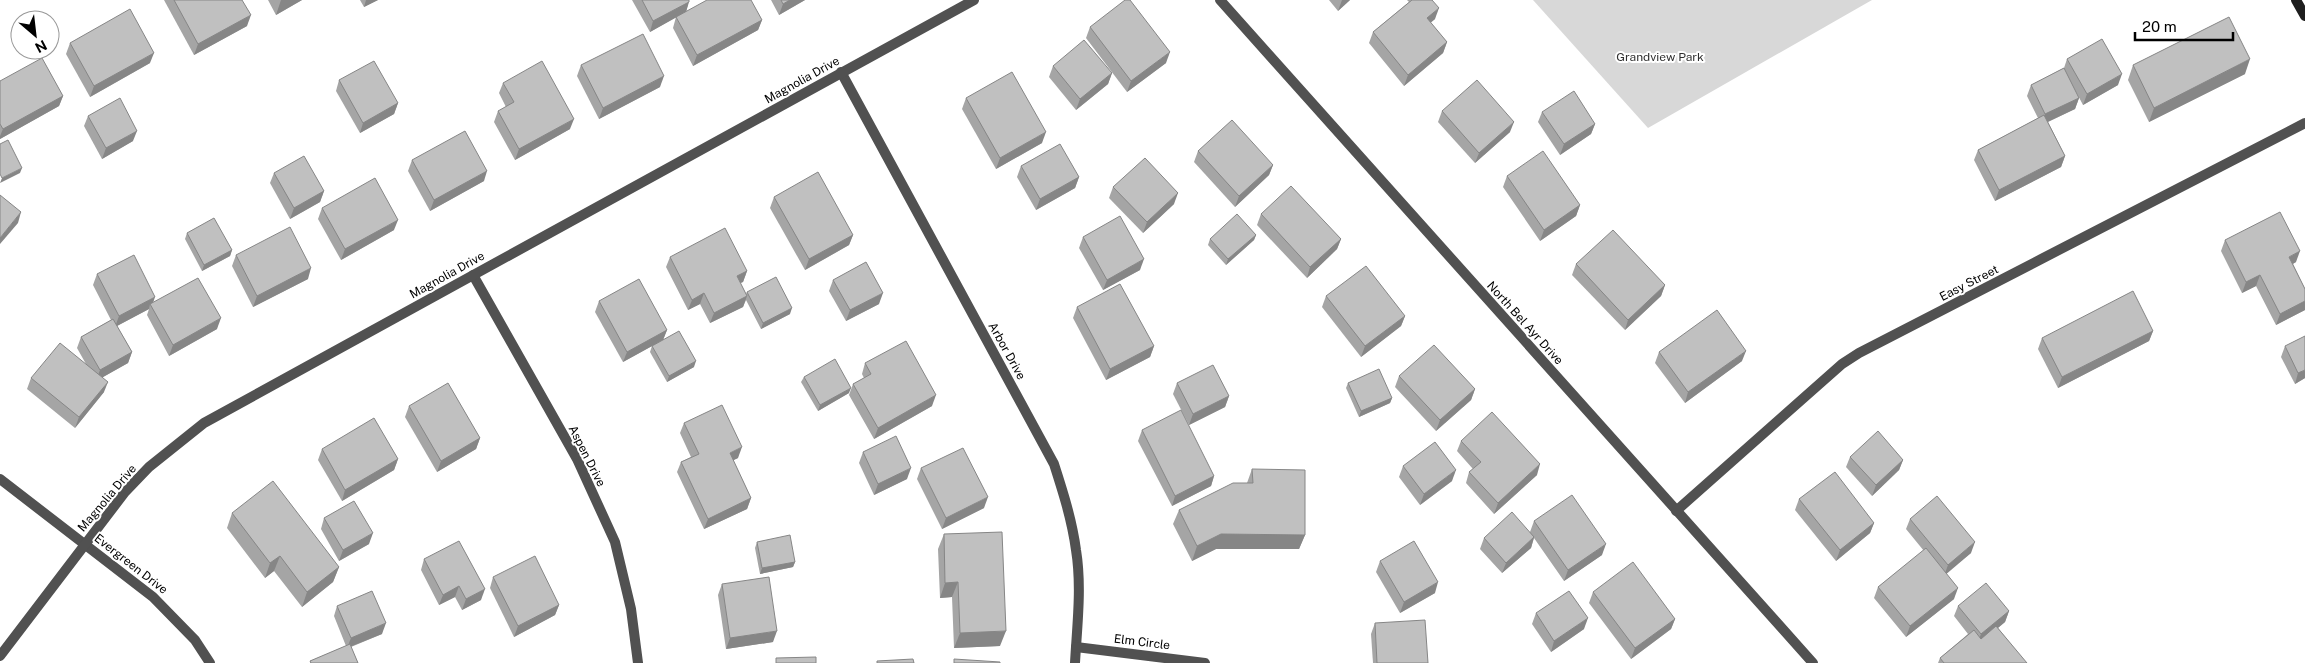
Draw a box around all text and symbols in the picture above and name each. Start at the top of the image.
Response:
north arrow [10,10,60,60]
scale bar [2135,10,2232,42]
text: 20 m [2142,18,2177,35]
text: N [33,37,50,56]
park label: Grandview Park [1616,50,1704,64]
street label: Magnolia Drive [762,54,842,106]
street label: Magnolia Drive [407,249,487,301]
street label: Easy Street [1937,262,2001,304]
street label: North Bel Ayr Drive [1484,279,1566,367]
street label: Arbor Drive [985,320,1029,382]
street label: Aspen Drive [566,423,609,489]
street label: Magnolia Drive [75,461,139,534]
street label: Evergreen Drive [92,531,170,597]
street label: Elm Circle [1113,632,1171,652]

